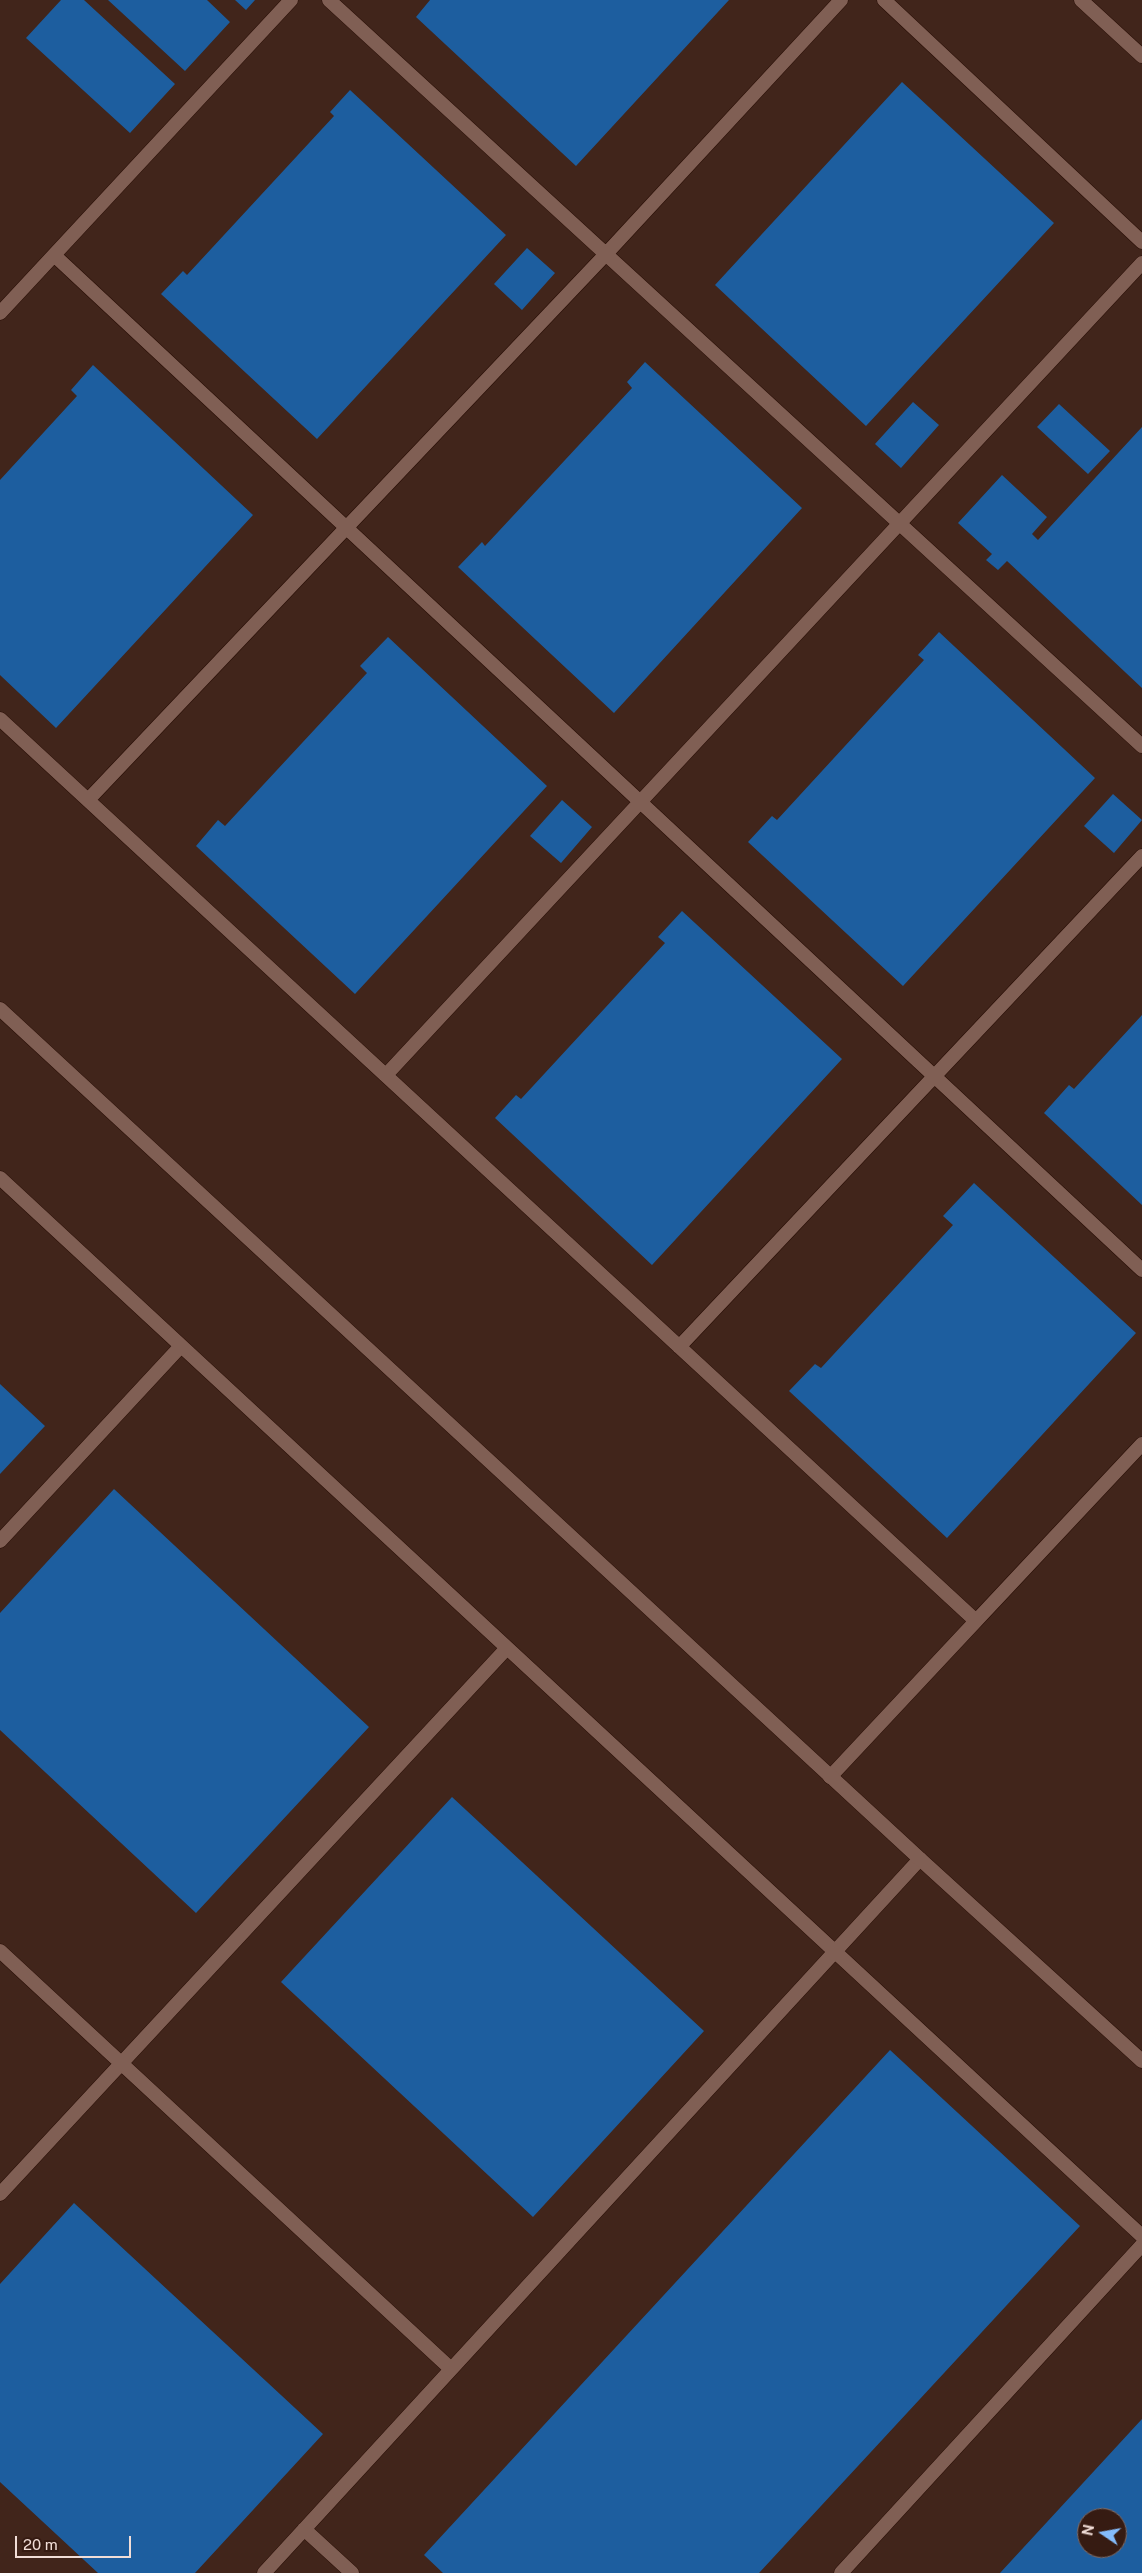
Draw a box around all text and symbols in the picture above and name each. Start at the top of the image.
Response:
north arrow [1077,2508,1127,2558]
text: N [1079,2523,1097,2537]
scale bar [18,2526,134,2558]
text: 20 m [23,2536,58,2553]

